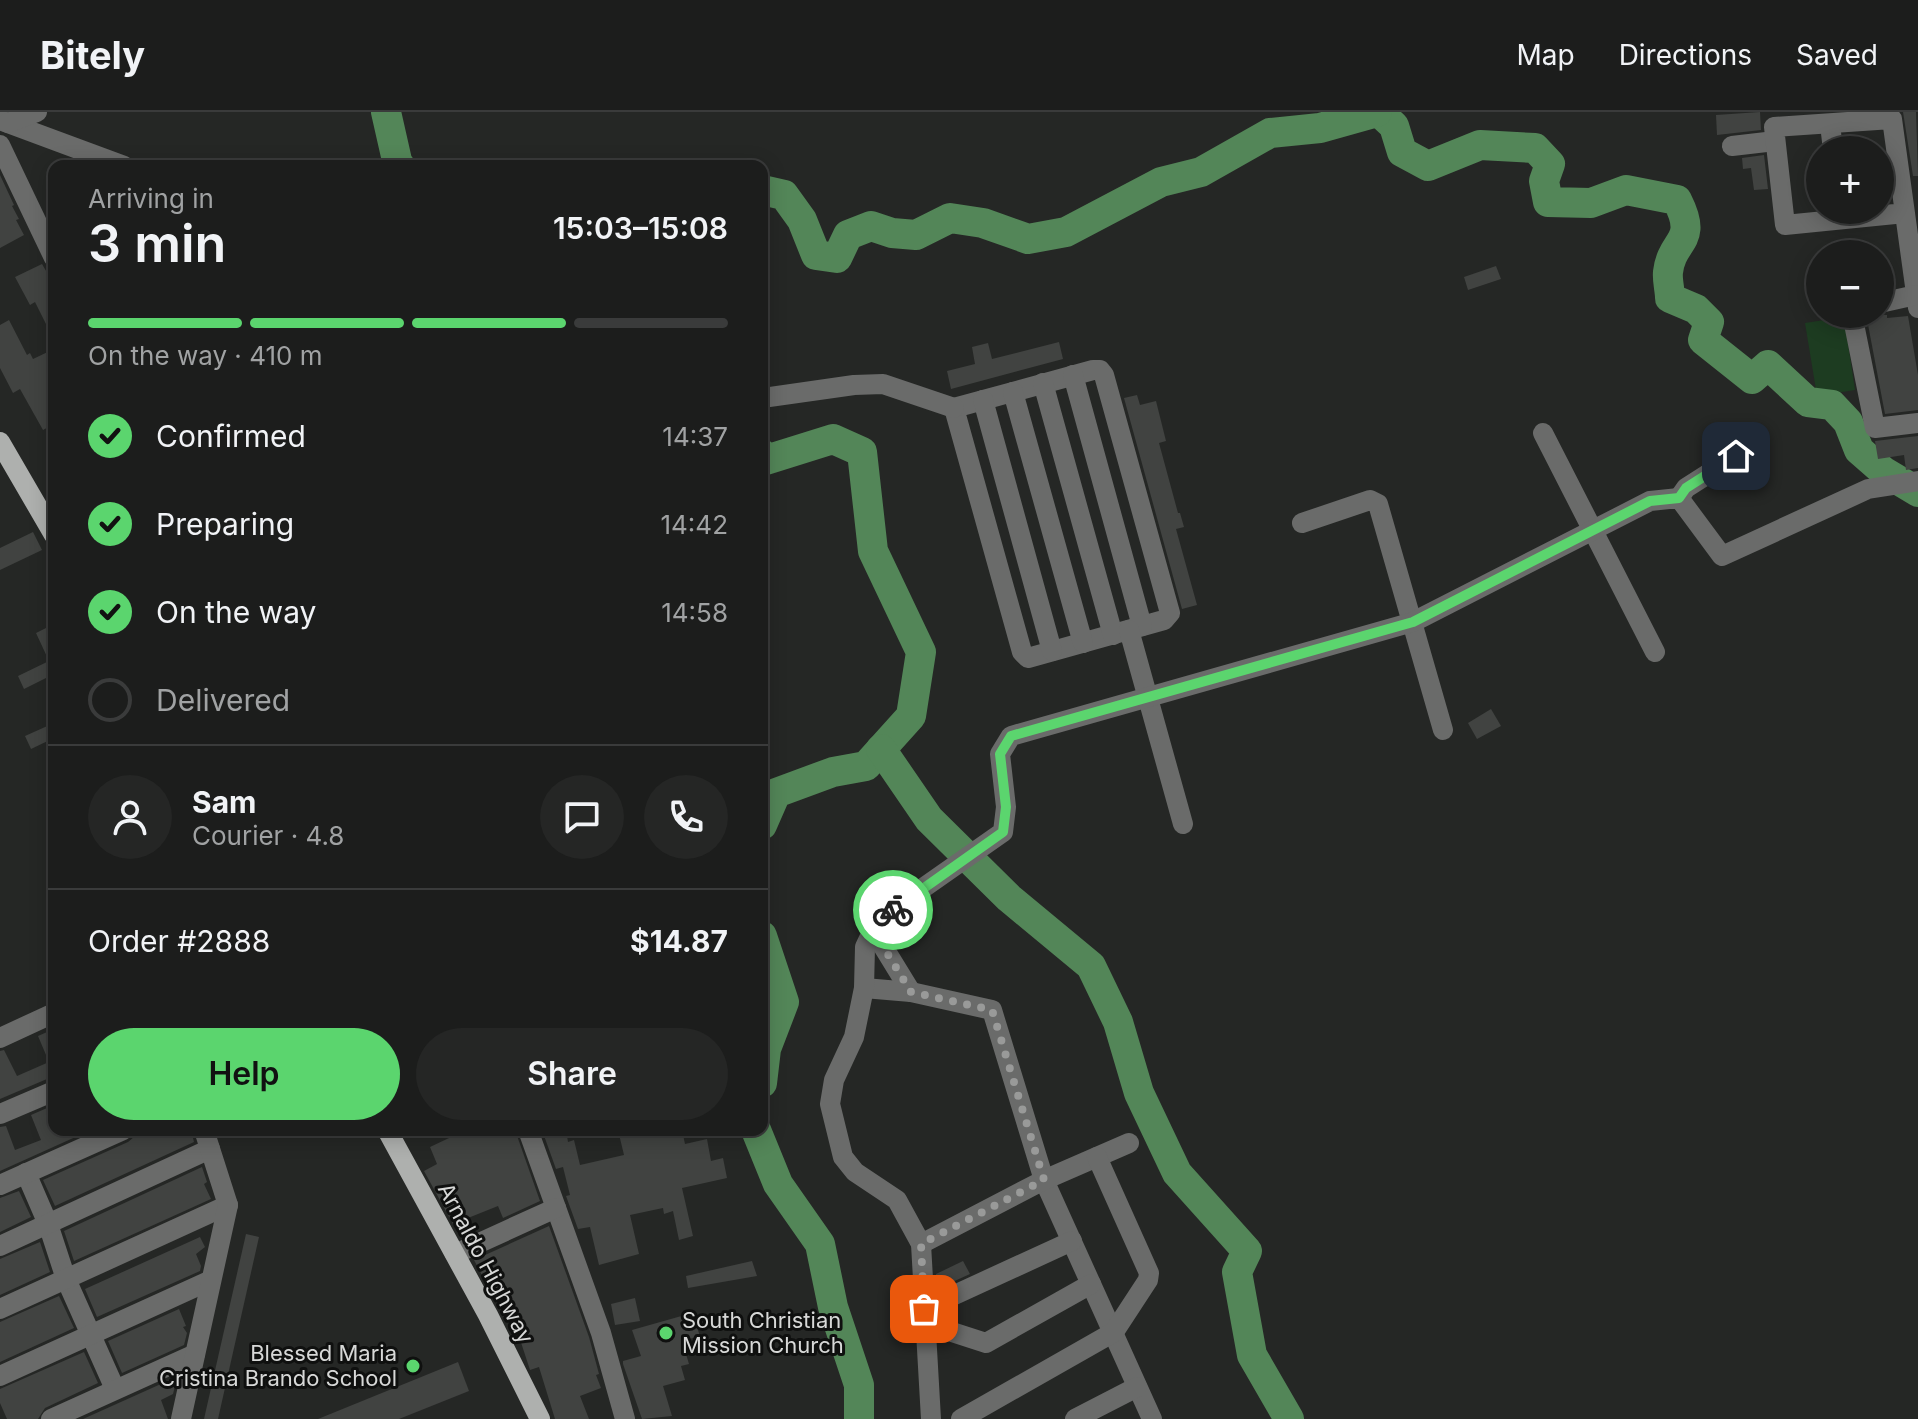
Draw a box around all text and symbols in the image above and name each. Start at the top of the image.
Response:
text: Bitely [40,32,145,78]
text: Map [1516,38,1575,72]
text: Directions [1619,38,1752,72]
text: Saved [1796,38,1878,72]
map controls [1806,136,1894,328]
button: + [1806,136,1894,224]
text: Arriving in [88,183,214,214]
text: 15:03–15:08 [553,210,728,246]
text: 3 min [88,212,226,275]
button: − [1806,240,1894,328]
text: On the way · 410 m [88,340,322,371]
icon: check [88,414,132,458]
text: Confirmed [156,418,306,454]
text: 14:37 [662,421,728,452]
pin [1702,422,1770,490]
icon: home [1714,434,1758,478]
icon: check [88,502,132,546]
text: Preparing [156,506,294,542]
text: 14:42 [660,509,728,540]
icon: check [88,590,132,634]
text: On the way [156,594,316,630]
text: 14:58 [661,597,728,628]
text: Delivered [156,682,290,718]
button: person [88,775,172,859]
button: chat [540,775,624,859]
button: phone [644,775,728,859]
text: Sam [192,784,256,820]
text: Courier · 4.8 [192,820,344,851]
courier [853,870,933,950]
icon: bike [871,888,915,932]
text: Order #2888 [88,923,270,959]
text: $14.87 [630,923,728,959]
button: Help [88,1028,400,1120]
button: Share [416,1028,728,1120]
street label: Arnaldo Highway [433,1178,539,1348]
pin [890,1275,958,1343]
icon: bag [902,1287,946,1331]
place label: South Christian Mission Church [682,1307,844,1358]
marker: South Christian Mission Church [657,1324,675,1342]
place label: Blessed Maria Cristina Brando School [159,1340,397,1391]
marker: Blessed Maria Cristina Brando School [404,1357,422,1375]

